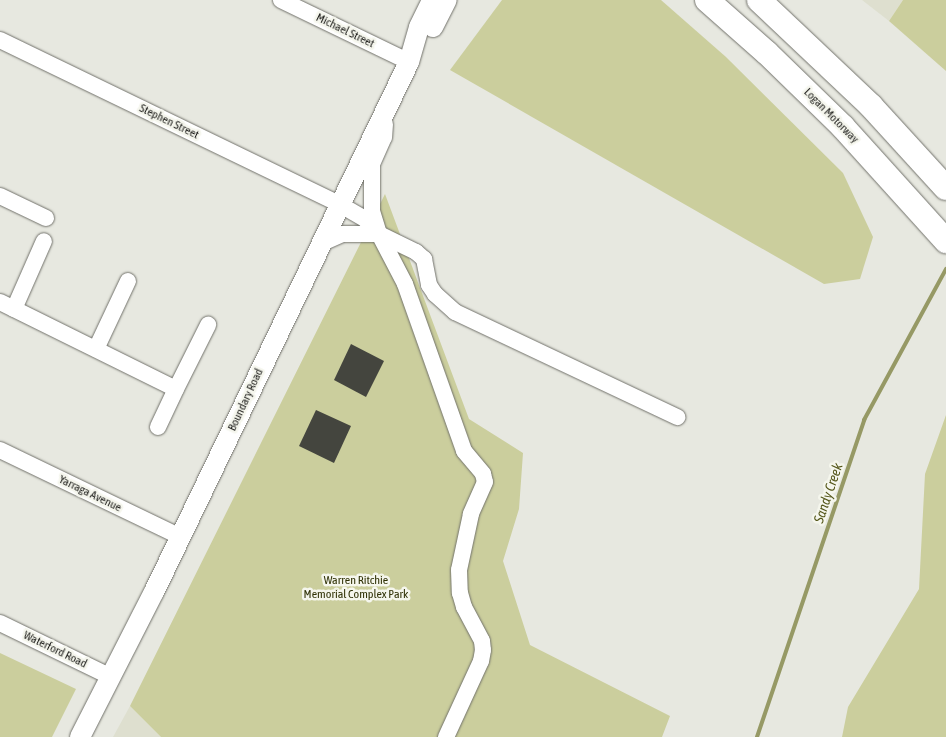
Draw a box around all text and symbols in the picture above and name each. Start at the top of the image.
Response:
street label: Michael Street [313,11,377,51]
street label: Logan Motorway [800,85,862,147]
street label: Stephen Street [137,101,201,143]
street label: Boundary Road [225,366,267,434]
water label: Sandy Creek [810,461,846,525]
street label: Yarraga Avenue [56,473,124,515]
park label: Warren Ritchie Memorial Complex Park [304,574,408,602]
street label: Waterford Road [21,628,89,672]

